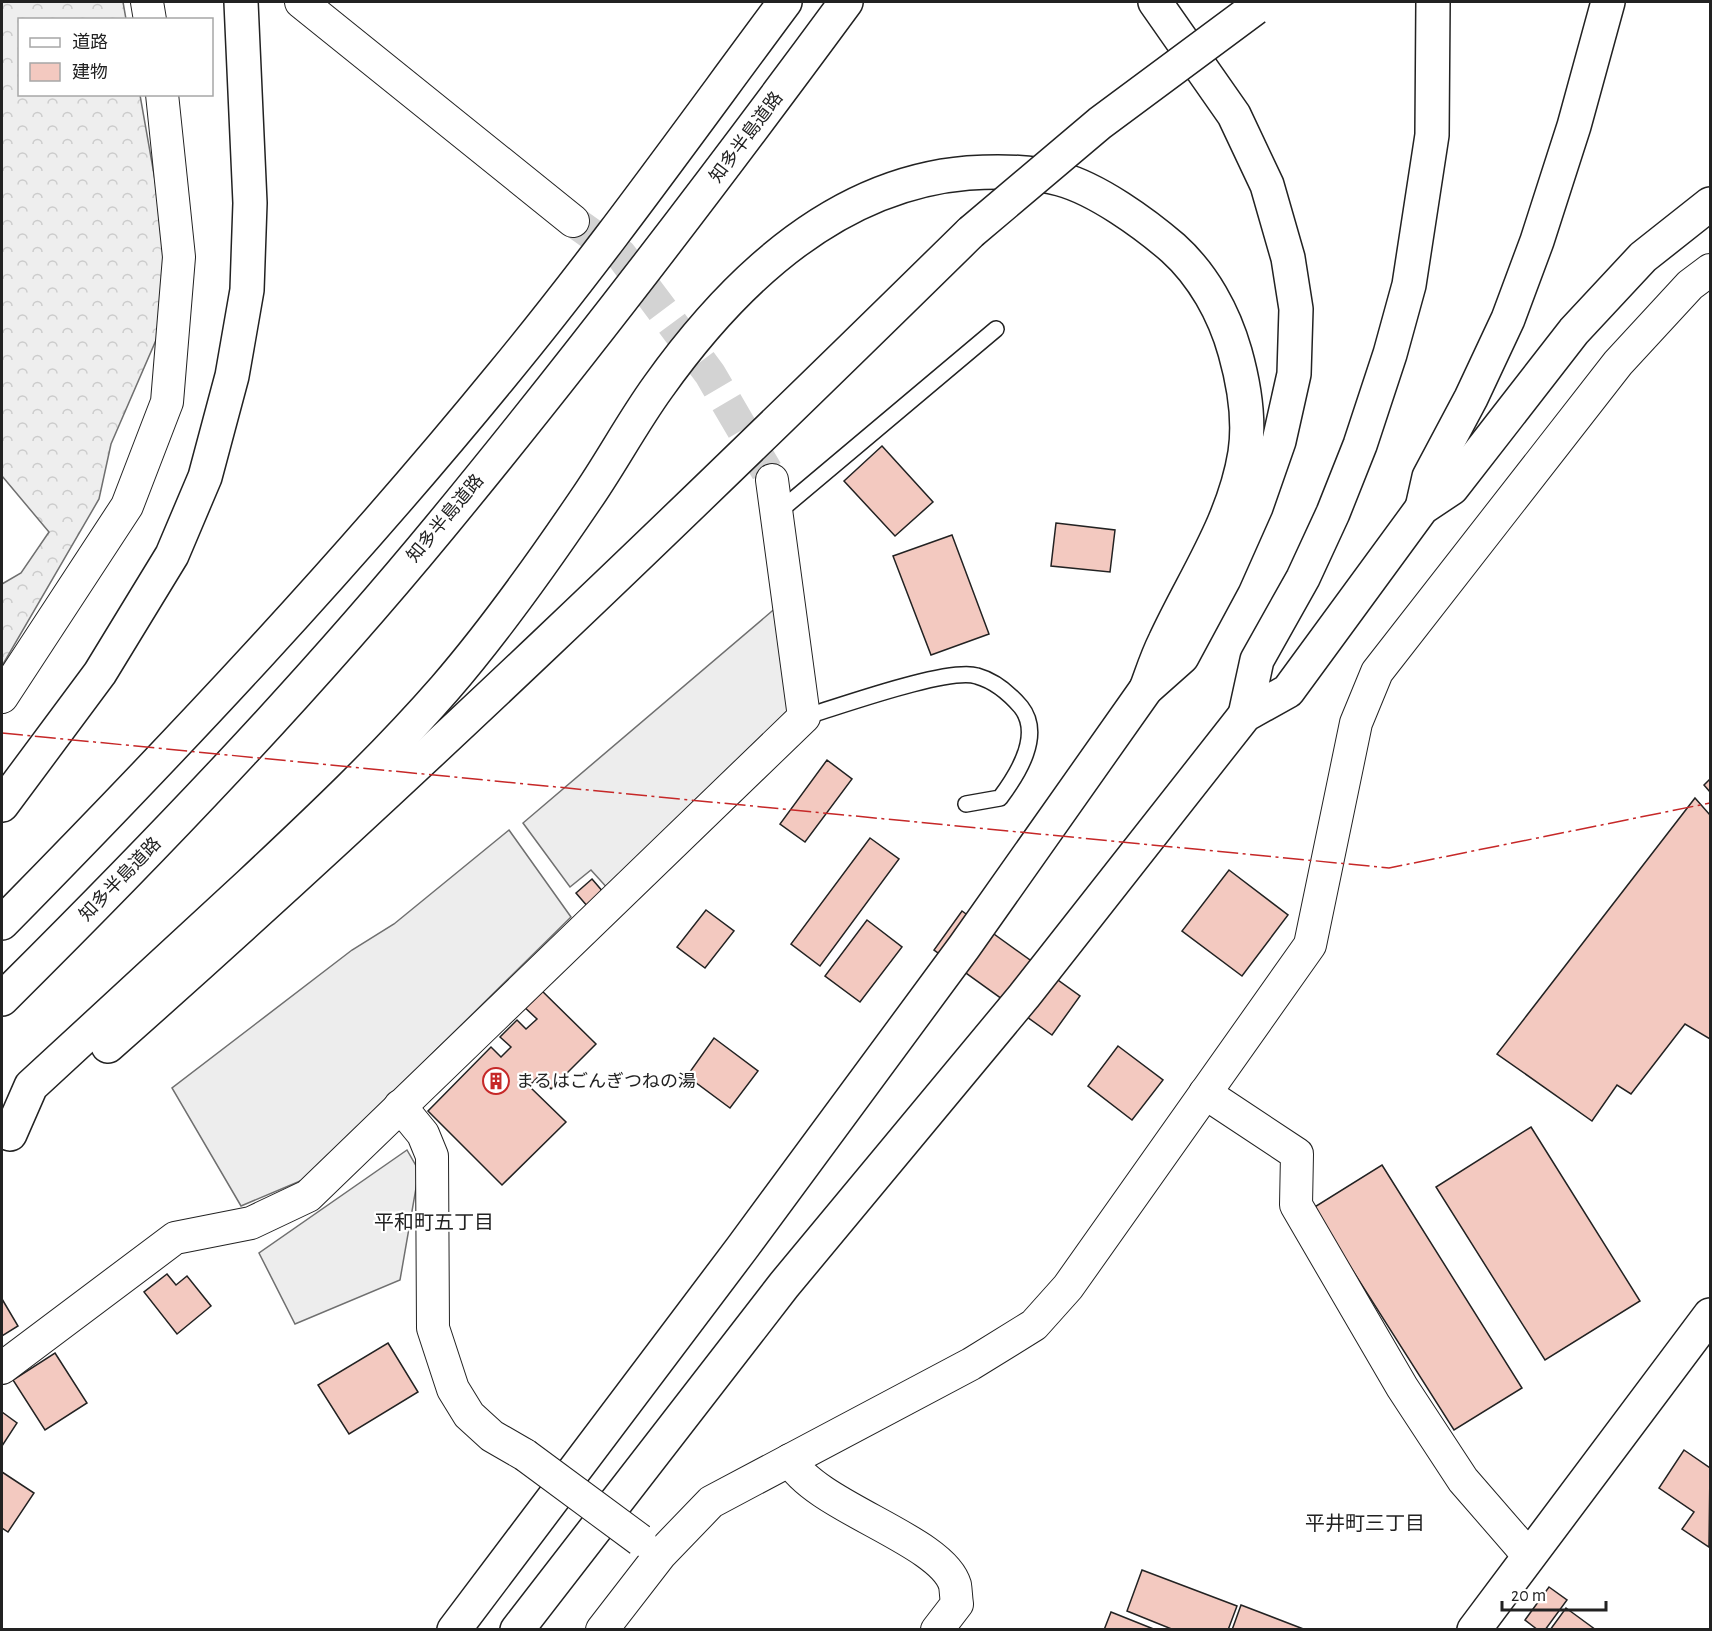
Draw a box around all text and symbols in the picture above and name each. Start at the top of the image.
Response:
legend [18,18,213,96]
text: 道路 [72,32,108,52]
text: 建物 [72,62,108,82]
street label: 知多半島道路 [706,88,786,186]
street label: 知多半島道路 [403,470,487,566]
street label: 知多半島道路 [75,833,165,925]
building icon: まるはごんぎつねの湯 [481,1066,511,1096]
place label: まるはごんぎつねの湯 [516,1071,696,1091]
district label: 平和町五丁目 [374,1212,494,1233]
district label: 平井町三丁目 [1305,1513,1425,1534]
scale bar [1502,1574,1606,1612]
text: 20 m [1511,1587,1546,1605]

